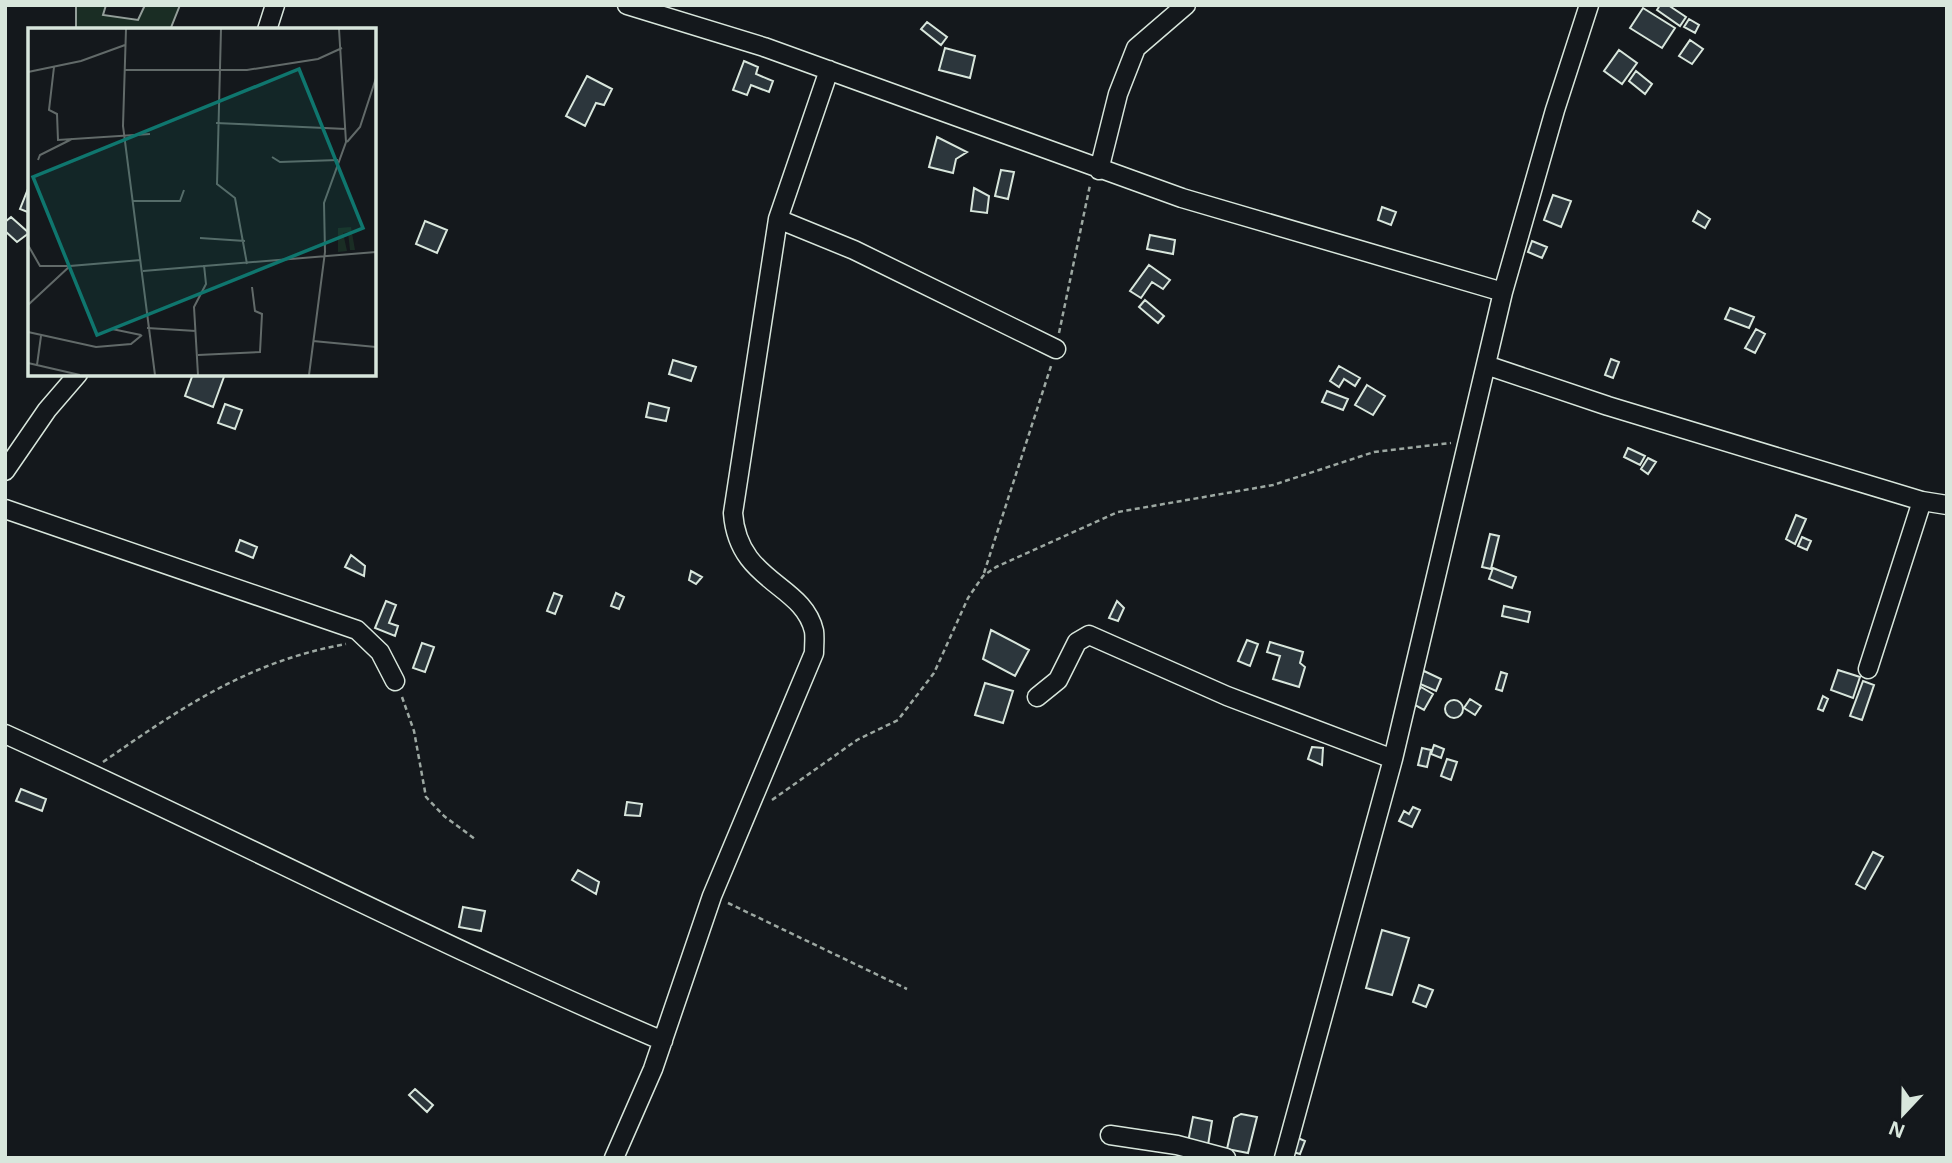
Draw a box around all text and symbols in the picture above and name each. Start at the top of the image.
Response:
inset map [28,28,376,376]
north arrow [1868,1079,1938,1149]
text: N [1885,1115,1909,1145]

